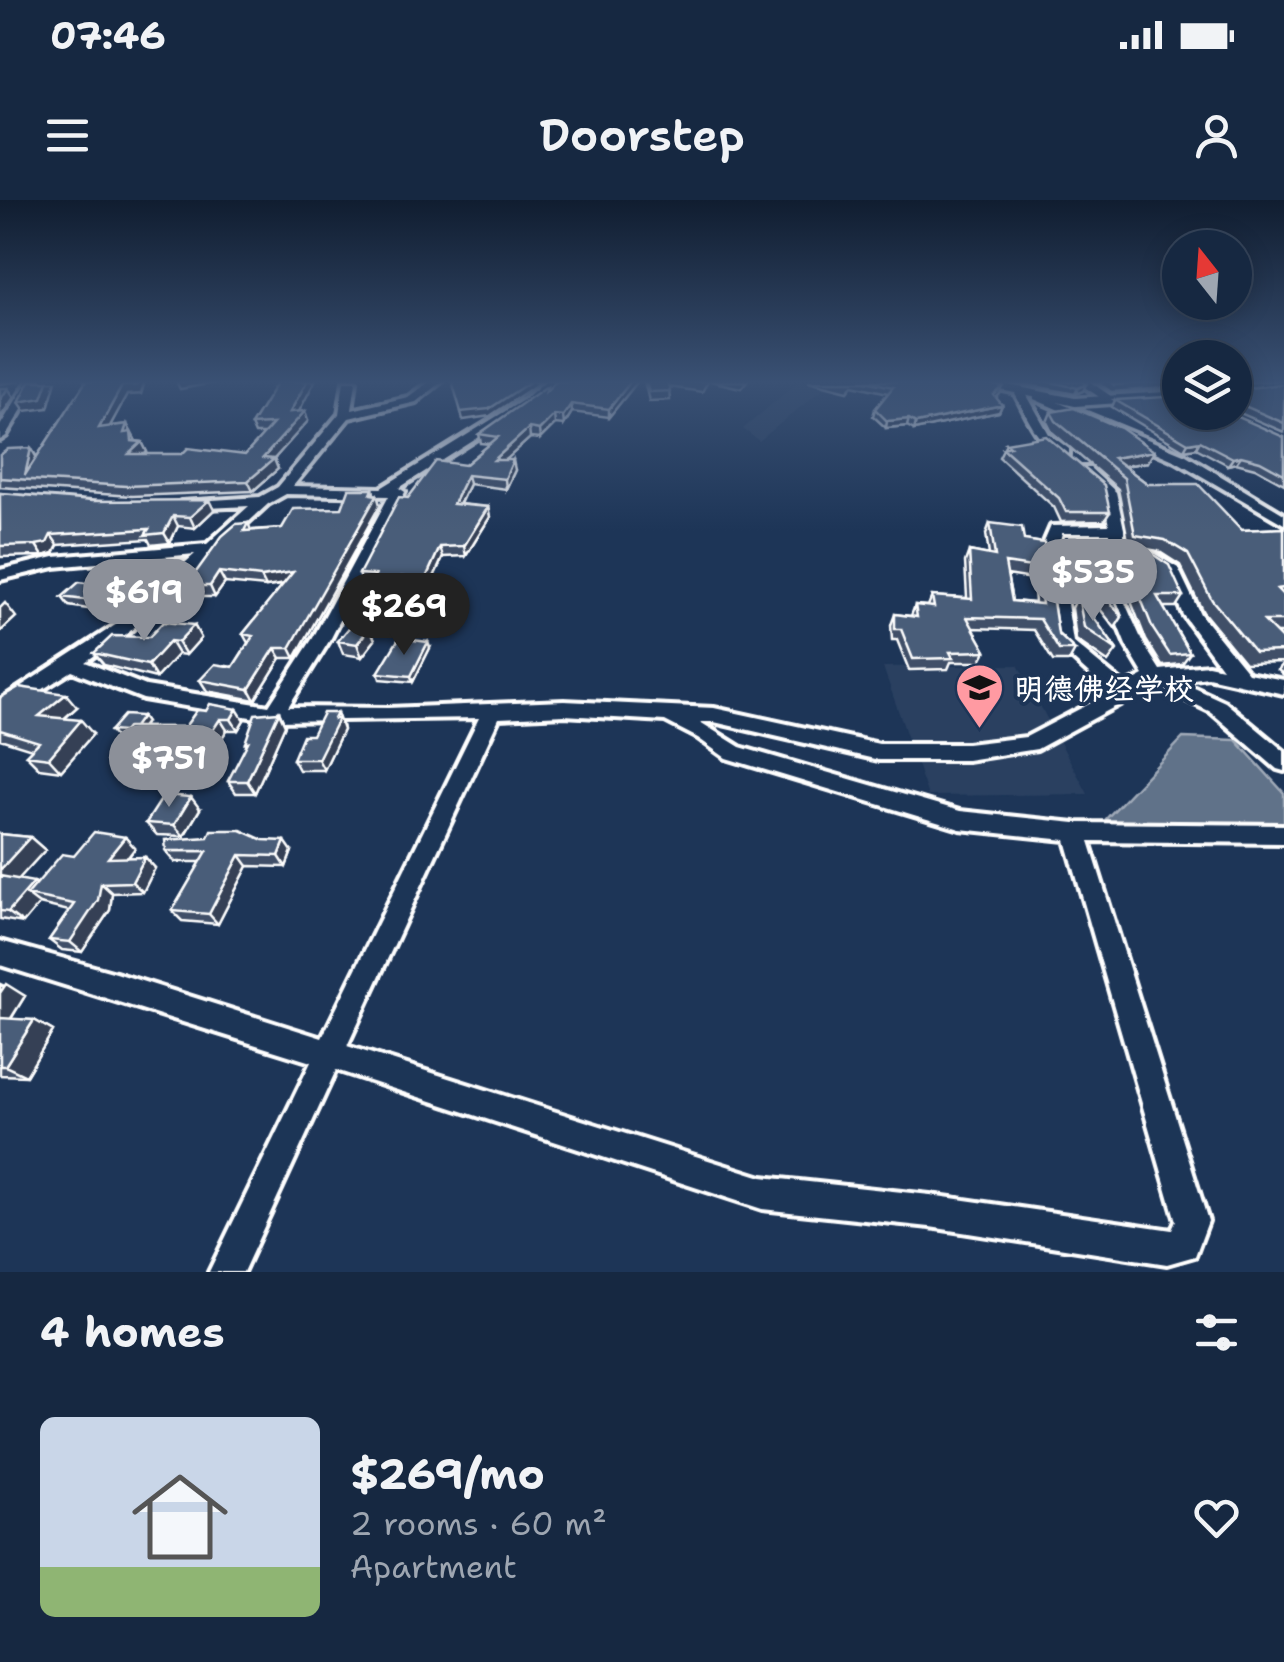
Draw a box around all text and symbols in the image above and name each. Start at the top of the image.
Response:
text: 07:46 [50,10,166,61]
text: Doorstep [539,105,745,165]
icon: menu [40,108,95,163]
icon: person [1189,108,1244,163]
north arrow [1162,230,1252,320]
map controls [1162,230,1252,430]
button: layers [1162,340,1252,430]
pin: $535 [1034,539,1152,624]
text: $535 [1051,550,1135,593]
pin: $619 [85,559,203,644]
text: $619 [105,570,183,613]
pin: $269 [345,573,463,658]
text: $269 [361,584,447,627]
school or university icon: 明德佛经学校 [953,662,1005,730]
place label: 明德佛经学校 [1014,668,1194,709]
pin: $751 [110,725,228,810]
text: $751 [131,736,207,779]
text: 4 homes [40,1304,225,1360]
icon: filters [1189,1305,1244,1360]
text: $269/mo [350,1446,545,1502]
icon: home [120,1457,240,1577]
icon: heart [1189,1490,1244,1545]
text: 2 rooms · 60 m² [350,1502,607,1545]
text: Apartment [350,1545,517,1588]

